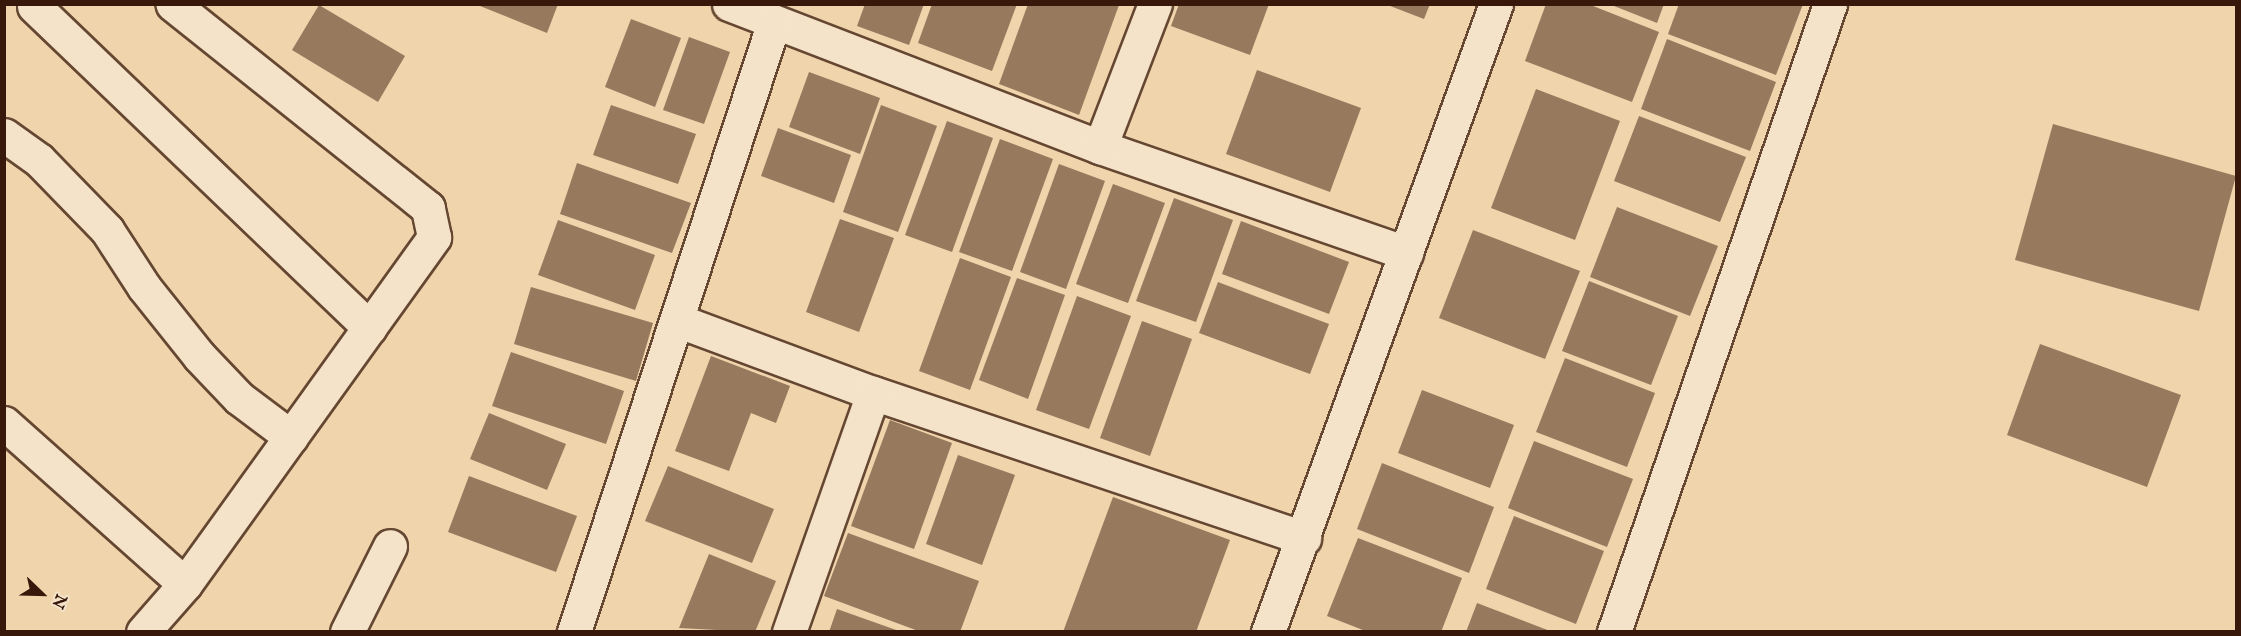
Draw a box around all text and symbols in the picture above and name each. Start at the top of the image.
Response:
north arrow [12,564,72,624]
text: N [47,591,70,611]

